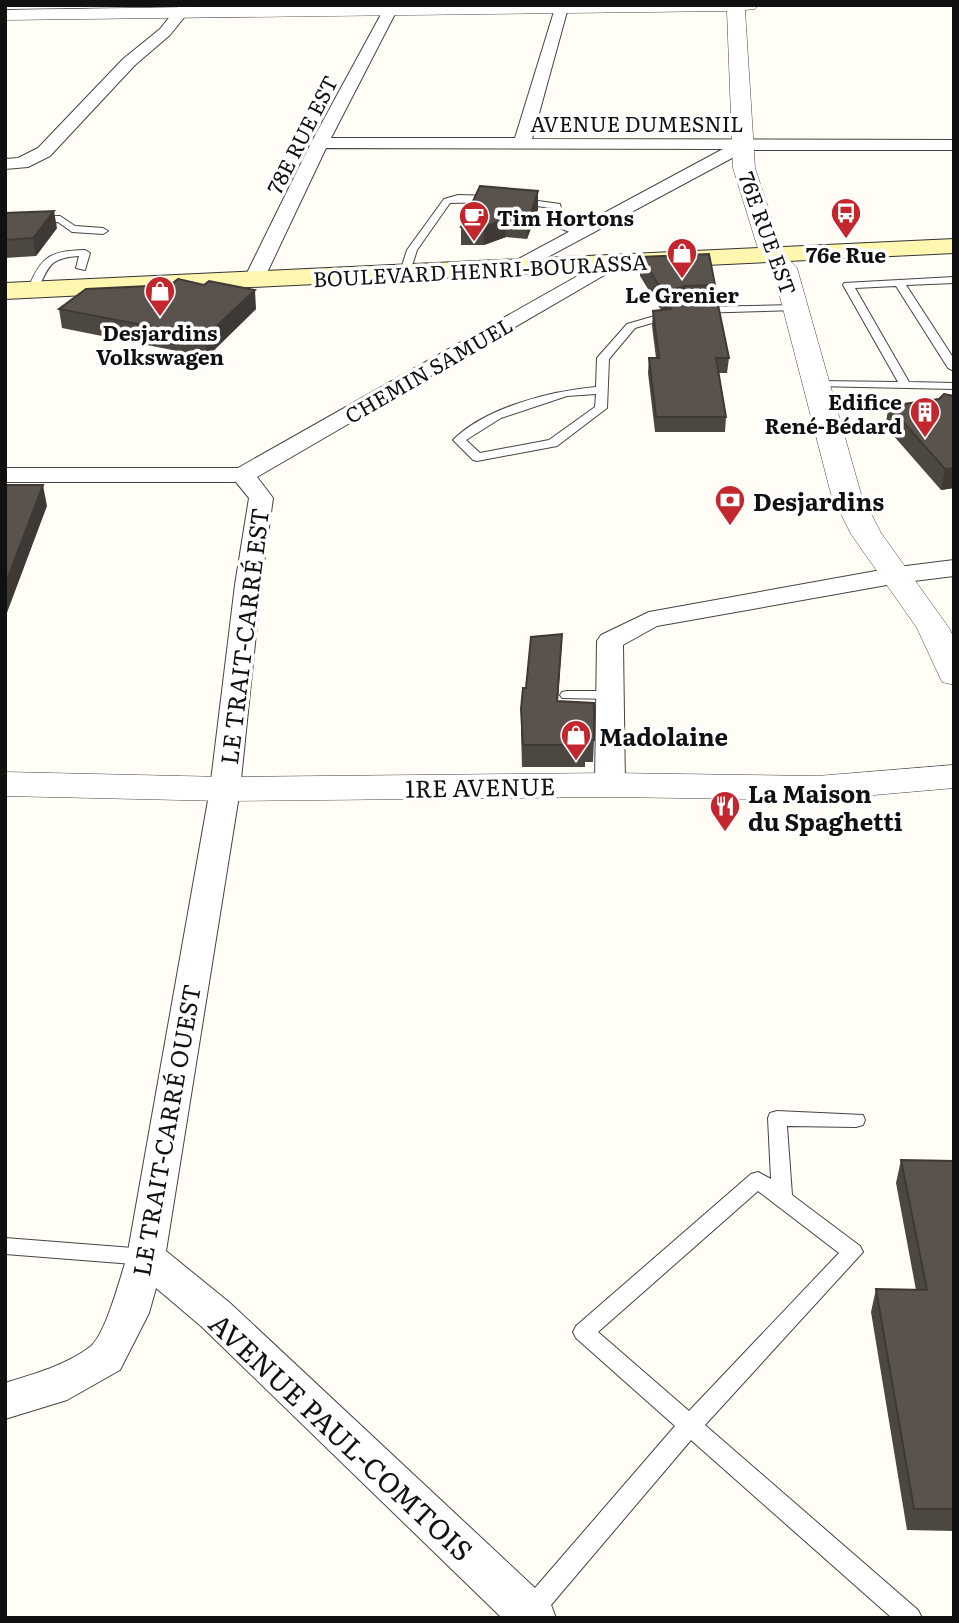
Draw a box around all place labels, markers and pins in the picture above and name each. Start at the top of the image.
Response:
bus stop icon: 76e Rue [829,196,863,240]
cafe icon: Tim Hortons [457,199,491,243]
place label: Tim Hortons [497,201,634,232]
shop icon: Le Grenier [665,236,699,280]
place label: 76e Rue [806,238,886,269]
shop icon: Desjardins Volkswagen [143,274,177,318]
place label: Le Grenier [625,278,740,309]
place label: Desjardins Volkswagen [96,316,224,371]
place label: Edifice René-Bédard [765,385,902,440]
building icon: Edifice René-Bédard [908,395,942,439]
bank icon: Desjardins [713,483,747,527]
place label: Desjardins [753,483,884,518]
shop icon: Madolaine [559,718,593,762]
place label: Madolaine [599,718,728,753]
place label: La Maison du Spaghetti [748,775,903,838]
restaurant icon: La Maison du Spaghetti [708,789,742,833]

